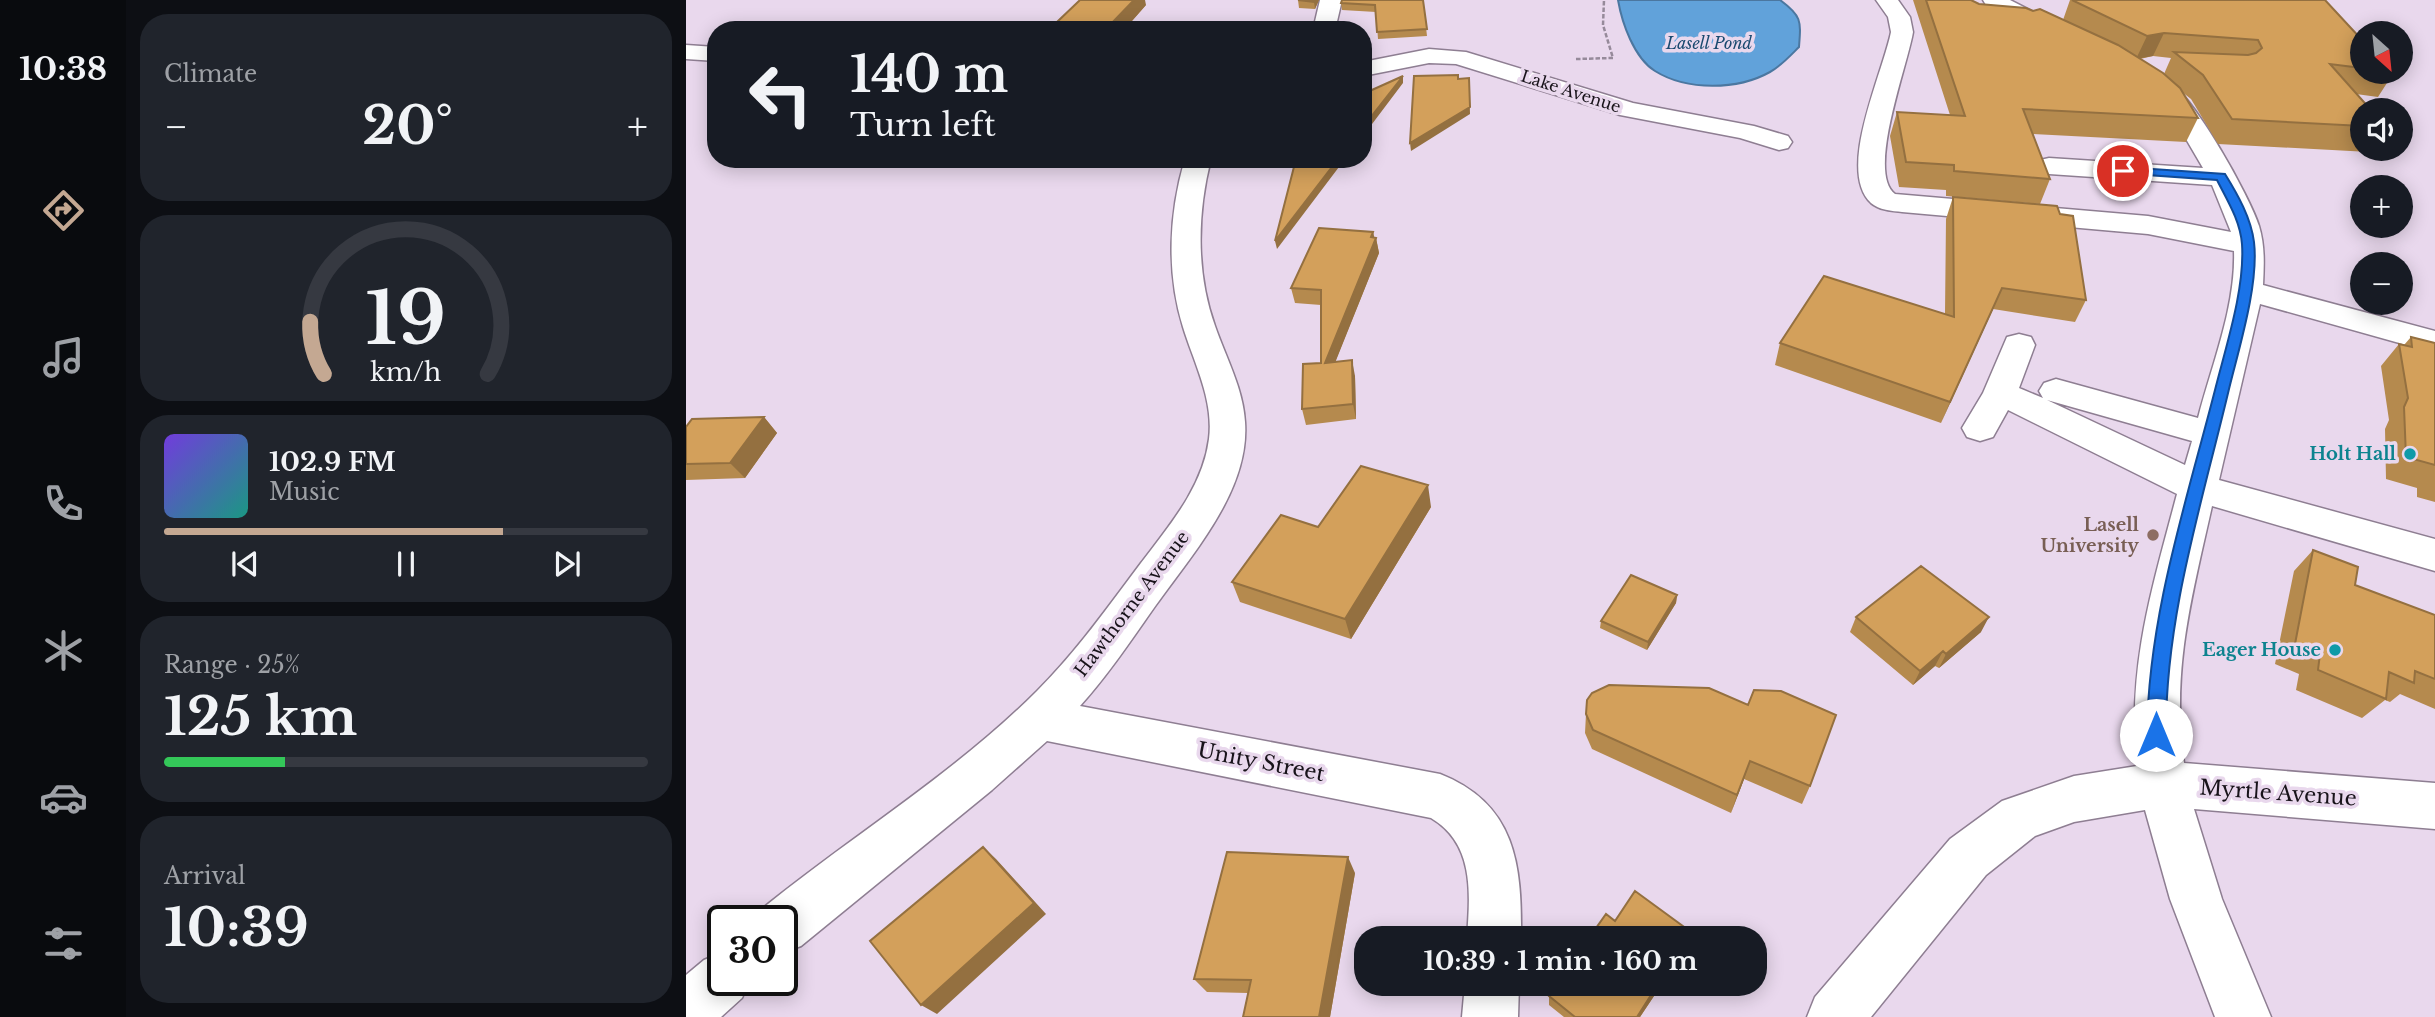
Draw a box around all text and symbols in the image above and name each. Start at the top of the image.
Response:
north arrow [2350,21,2413,84]
map controls [2350,21,2413,315]
water label: Lasell Pond [1665,33,1752,53]
text: 140 m [850,44,1008,105]
text: 10:38 [19,49,107,89]
icon: left [735,49,826,140]
text: Climate [164,60,257,88]
street label: Lake Avenue [1519,65,1623,117]
text: 20° [362,94,453,158]
button: sound [2350,98,2413,161]
text: − [164,103,188,150]
text: + [627,103,648,150]
text: Turn left [850,105,996,145]
pin [2093,141,2153,201]
icon: arrive [2104,152,2142,190]
button: + [2350,175,2413,238]
icon: directions [39,186,88,235]
button: − [2350,252,2413,315]
text: 19 [366,273,446,364]
icon: music [39,333,88,382]
text: km/h [371,357,441,388]
place label: Holt Hall [2309,443,2397,465]
text: 102.9 FM [269,446,396,478]
marker: Holt Hall [2402,446,2418,462]
text: Music [269,478,340,506]
icon: phone [39,479,88,528]
place label: Lasell University [2041,514,2140,557]
street label: Hawthorne Avenue [1070,527,1194,681]
marker: Lasell University [2145,527,2161,543]
icon: previous [226,545,264,583]
icon: pause [387,545,425,583]
icon: next [548,545,586,583]
icon: climate [39,626,88,675]
place label: Eager House [2202,639,2321,661]
marker: Eager House [2327,642,2343,658]
text: Range · 25% [164,651,300,679]
text: 125 km [164,685,357,749]
position arrow [2119,698,2193,772]
street label: Unity Street [1195,737,1327,787]
icon: car [39,773,88,822]
street label: Myrtle Avenue [2198,775,2358,811]
text: Arrival [164,862,245,890]
text: 10:39 [164,896,309,960]
speed limit sign: 30 [707,905,798,996]
icon: filters [39,919,88,968]
text: 10:39 · 1 min · 160 m [1423,945,1698,977]

